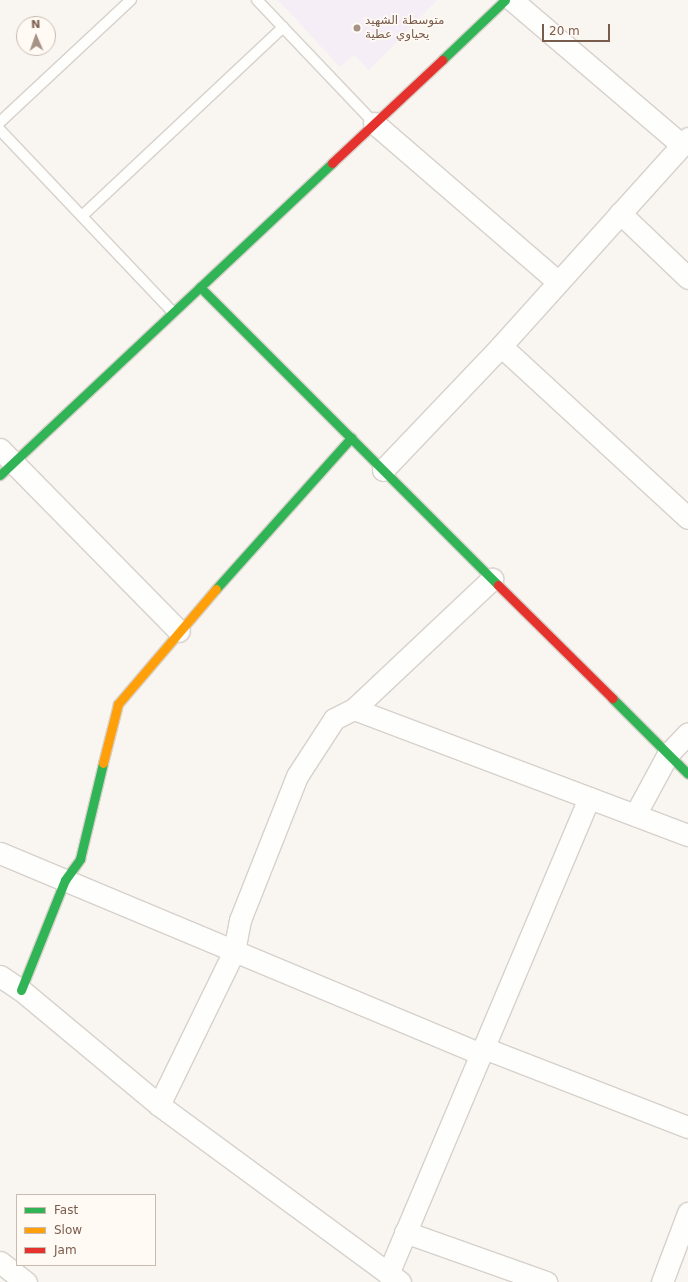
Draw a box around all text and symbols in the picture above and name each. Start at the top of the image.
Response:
place label: متوسطة الشهيد يحياوي عطية [365,14,445,42]
north arrow [16,16,56,56]
scale bar [544,16,612,42]
text: N [31,18,40,31]
marker: متوسطة الشهيد يحياوي عطية [352,23,362,33]
text: 20 m [549,24,580,38]
legend [16,1194,156,1266]
text: Fast [54,1203,78,1217]
text: Slow [54,1223,82,1237]
text: Jam [54,1243,77,1257]

